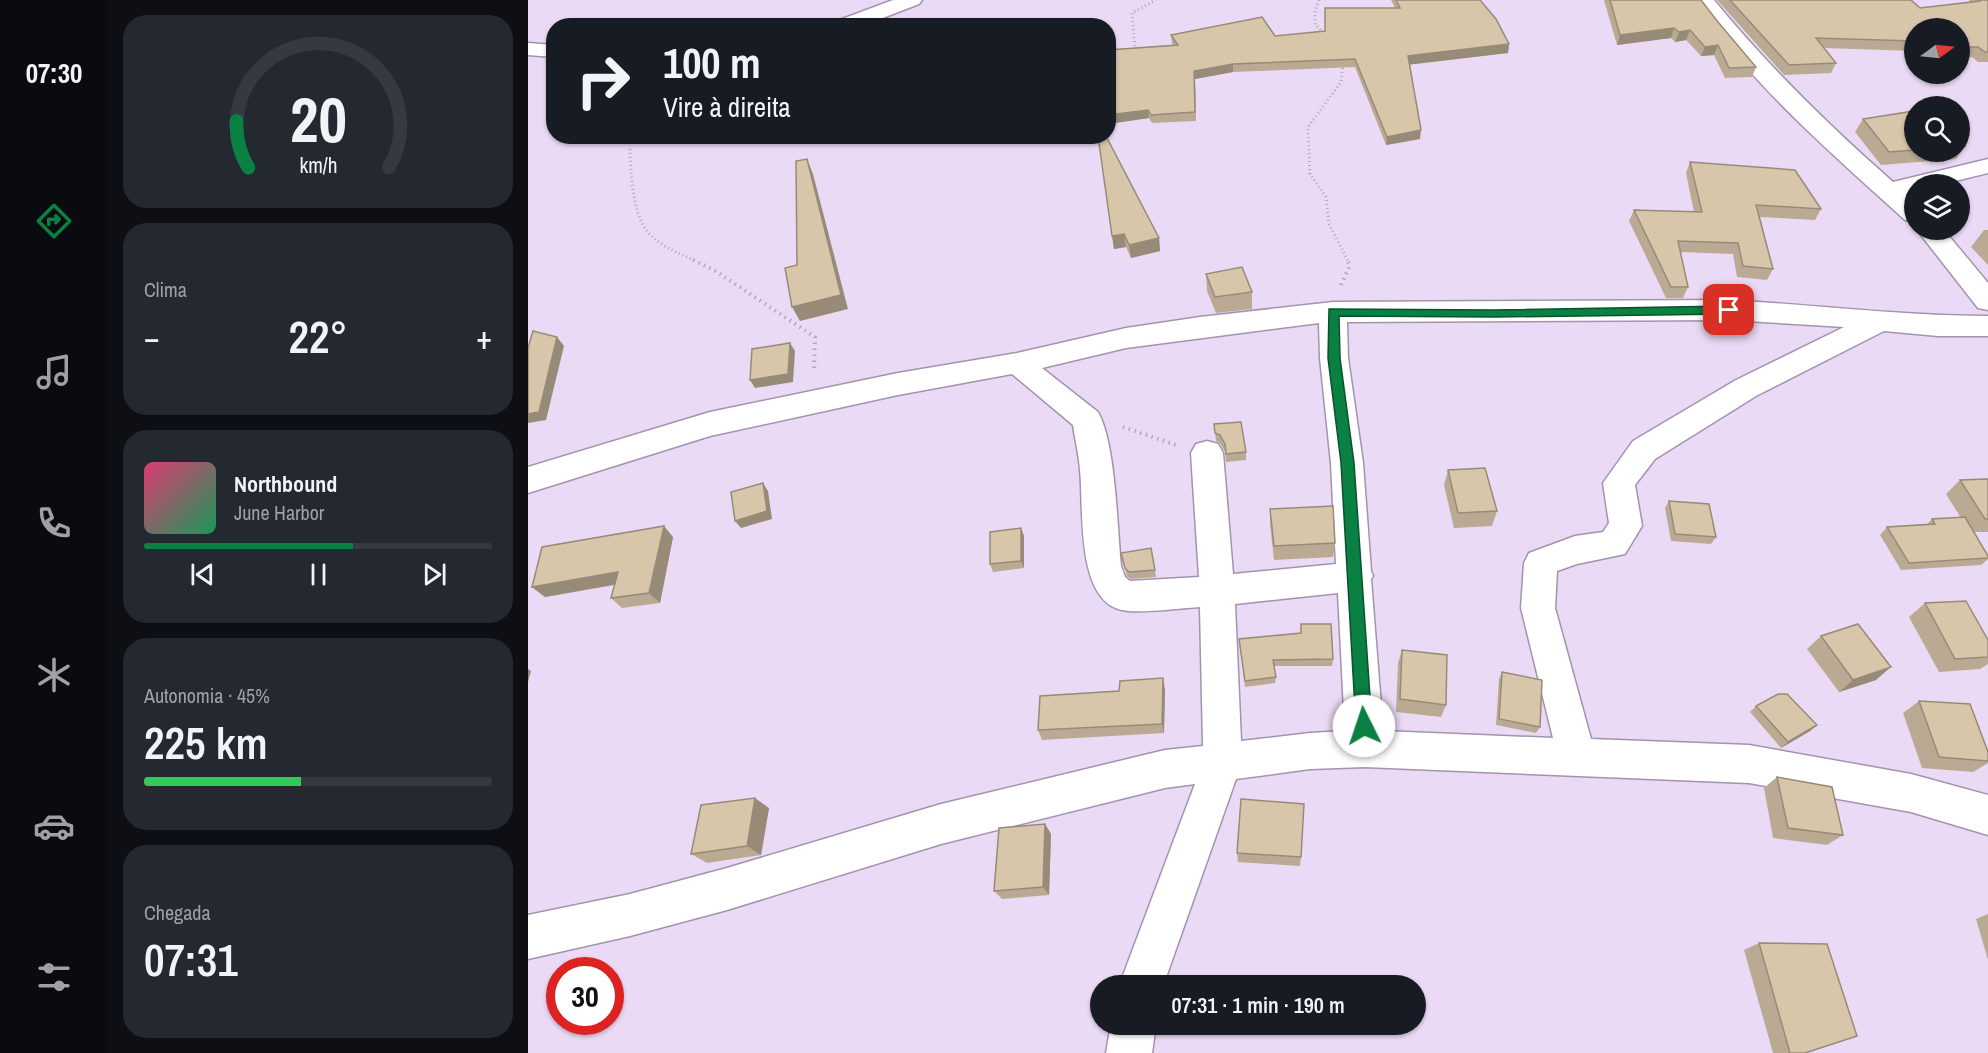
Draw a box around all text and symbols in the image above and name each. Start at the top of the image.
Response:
north arrow [1904,18,1970,84]
map controls [1904,18,1970,240]
text: 100 m [663,35,761,91]
icon: right [564,42,642,120]
text: 07:30 [26,55,82,91]
text: 20 [290,77,346,161]
text: Vire à direita [663,89,791,125]
button: search [1904,96,1970,162]
text: km/h [299,152,337,181]
button: layers [1904,174,1970,240]
icon: directions [33,200,75,242]
text: Clima [144,276,187,303]
pin [1703,284,1754,335]
icon: arrive [1712,293,1745,326]
text: 22° [288,306,348,367]
text: − [144,315,160,359]
text: + [476,315,492,359]
icon: music [33,351,75,393]
text: Northbound [234,469,337,499]
text: June Harbor [234,499,324,526]
icon: phone [33,502,75,544]
icon: previous [186,558,219,591]
icon: pause [302,558,335,591]
icon: next [418,558,451,591]
icon: climate [33,654,75,696]
text: Autonomia · 45% [144,682,270,709]
position arrow [1332,694,1396,758]
text: 225 km [144,712,268,773]
icon: car [33,805,75,847]
text: Chegada [144,899,211,926]
text: 07:31 [144,929,238,990]
icon: filters [33,956,75,998]
speed limit sign: 30 [546,957,624,1035]
text: 07:31 · 1 min · 190 m [1171,990,1345,1020]

